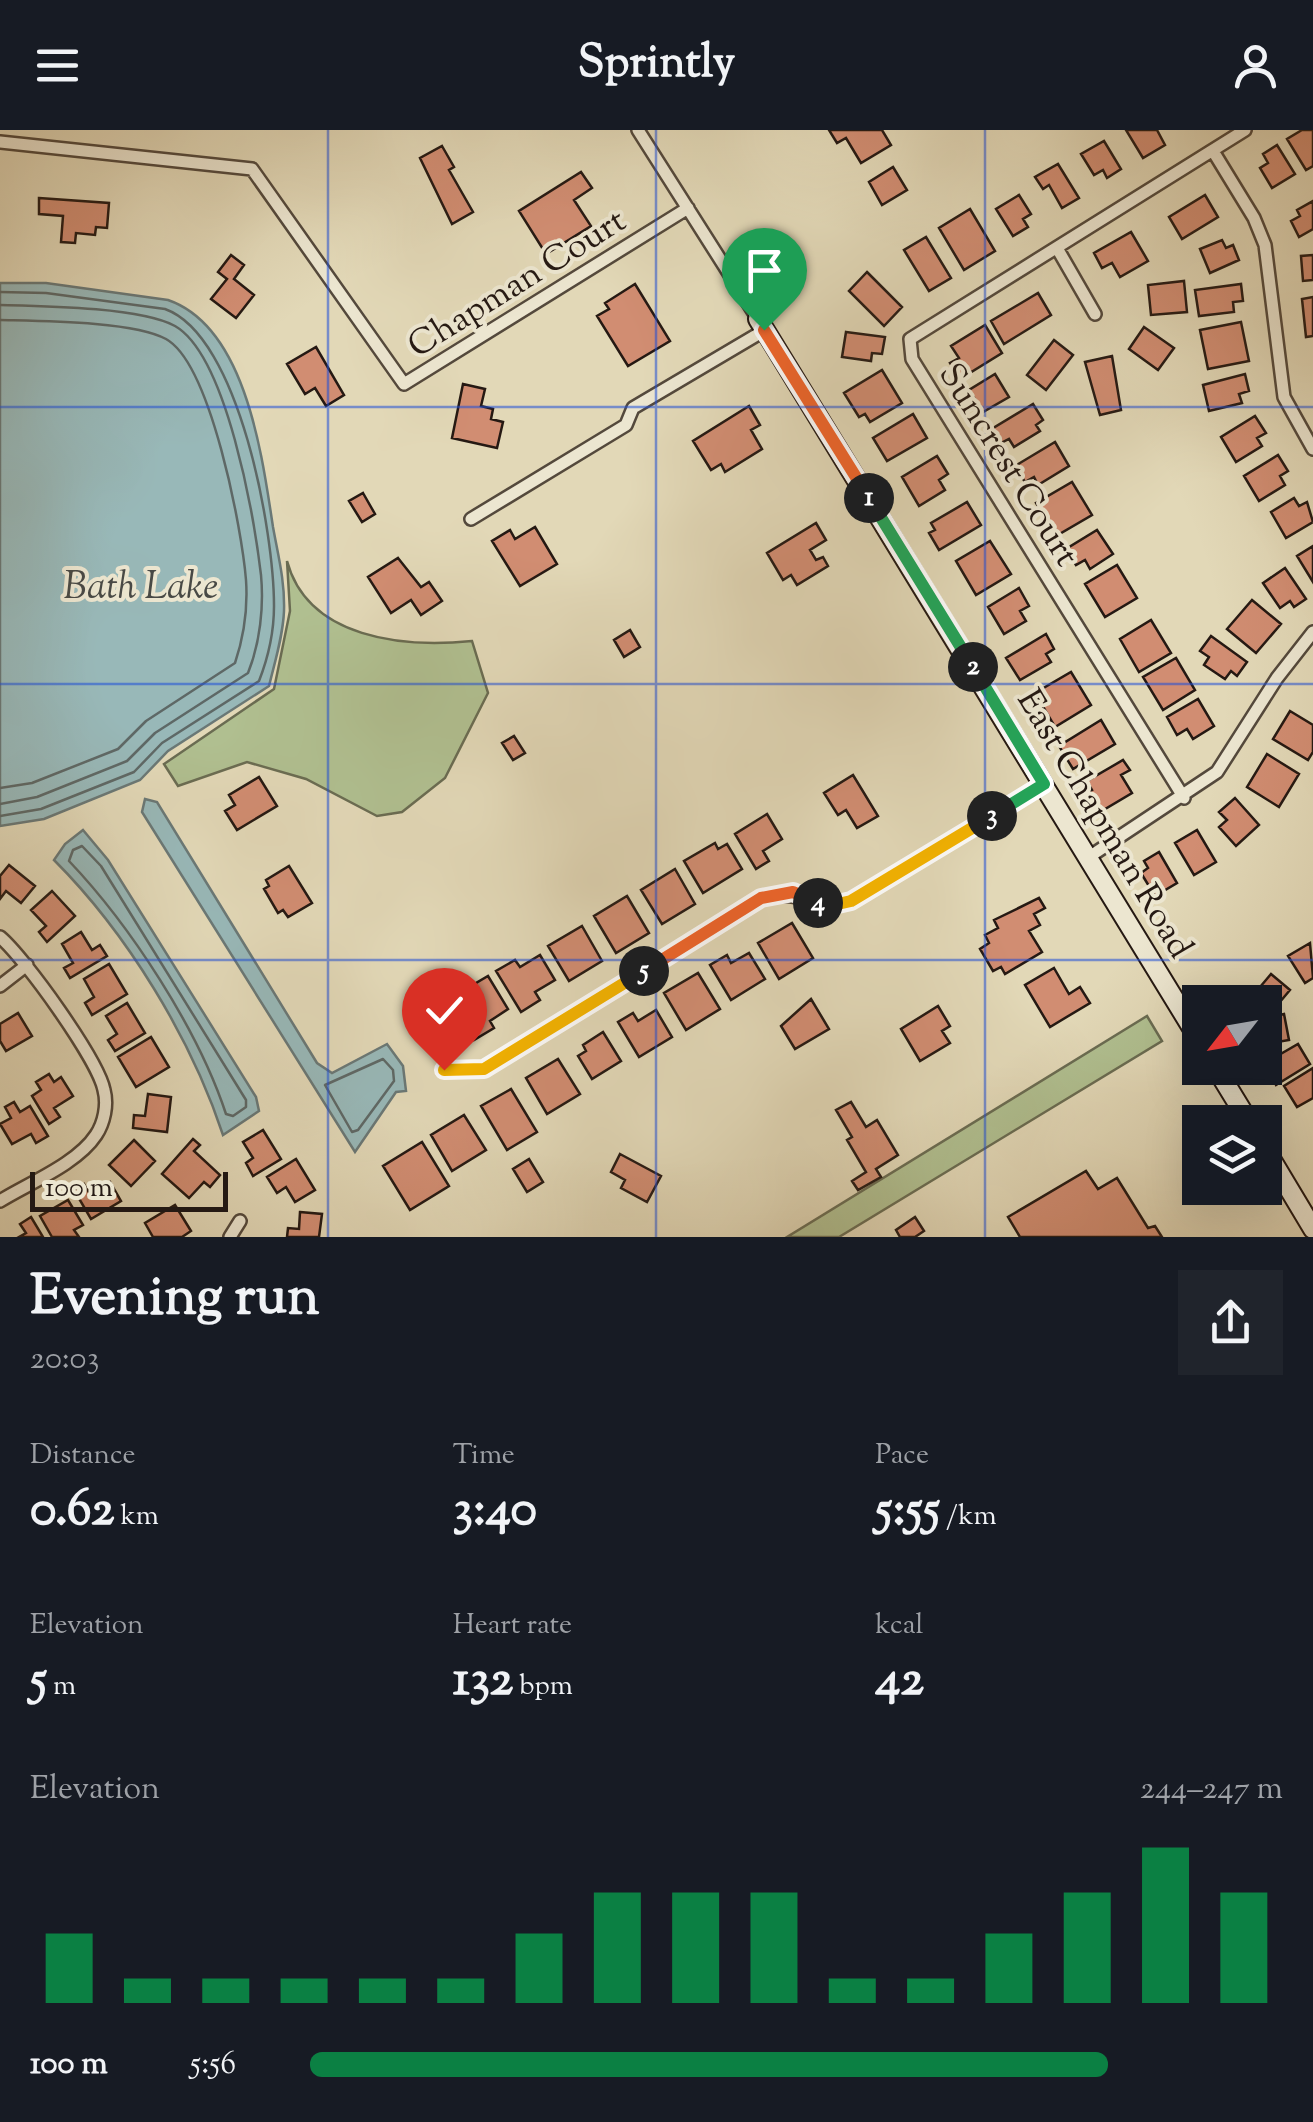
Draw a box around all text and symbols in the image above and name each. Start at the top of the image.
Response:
text: Sprintly [578,33,735,98]
icon: menu [30,38,85,93]
icon: person [1228,38,1283,93]
street label: Chapman Court [399,197,637,373]
pin [722,228,807,331]
icon: arrive [737,243,792,298]
street label: Suncrest Court [924,354,1090,578]
pin: 1 [844,473,894,523]
text: 1 [864,478,874,518]
water label: Bath Lake [64,562,218,616]
pin: 2 [948,642,998,692]
text: 2 [966,647,980,687]
street label: East Chapman Road [1002,680,1204,969]
pin: 3 [967,791,1017,841]
text: 3 [986,796,998,836]
pin: 4 [793,878,843,928]
text: 4 [811,883,825,923]
pin: 5 [619,946,669,996]
text: 5 [639,951,649,991]
pin [402,968,487,1071]
icon: check [417,983,472,1038]
north arrow [1182,985,1282,1085]
map controls [1182,985,1282,1205]
button: layers [1182,1105,1282,1205]
scale bar [30,1167,228,1212]
text: 100 m [45,1169,113,1209]
text: Evening run [30,1260,319,1339]
button: share [1178,1270,1283,1375]
text: 20:03 [30,1337,99,1383]
text: Distance [30,1436,136,1476]
text: Time [453,1436,515,1476]
text: Pace [875,1436,929,1476]
text: 0.62 [30,1476,114,1548]
text: 3:40 [453,1476,537,1548]
text: 5:55 [875,1476,940,1548]
text: km [114,1497,159,1537]
text: /km [940,1497,997,1537]
text: Elevation [30,1606,144,1646]
text: Heart rate [453,1606,572,1646]
text: kcal [875,1606,923,1646]
text: 5 [30,1646,47,1718]
text: 132 [453,1646,513,1718]
text: 42 [875,1646,924,1718]
text: m [47,1667,76,1707]
text: bpm [513,1667,573,1707]
text: Elevation [30,1767,160,1813]
text: 244–247 m [1140,1767,1283,1813]
text: 100 m [30,2042,108,2088]
text: 5:56 [190,2042,236,2088]

